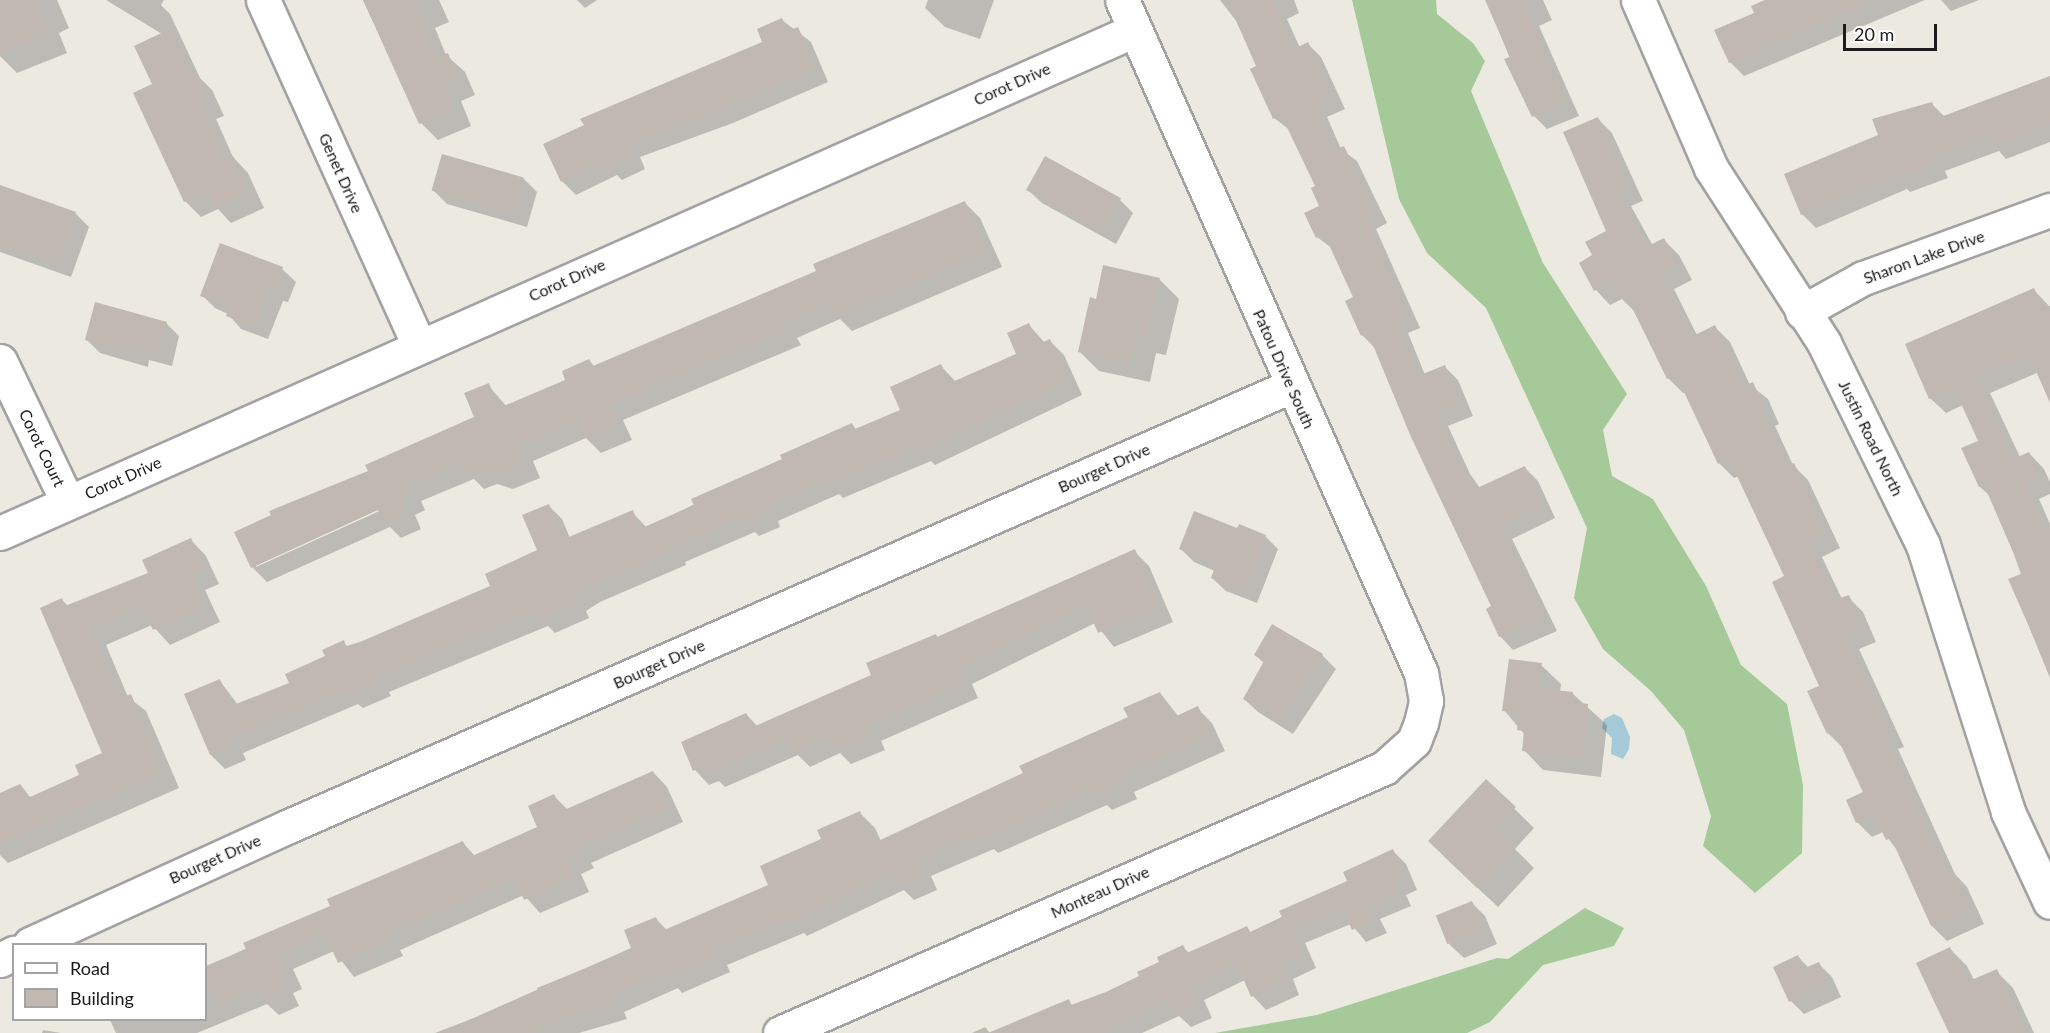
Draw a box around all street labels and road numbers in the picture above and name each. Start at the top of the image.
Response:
street label: Corot Drive [971,59,1053,109]
street label: Genet Drive [315,130,367,216]
street label: Sharon Lake Drive [1861,226,1987,288]
street label: Corot Drive [526,255,608,305]
street label: Patou Drive South [1249,306,1319,432]
street label: Justin Road North [1835,377,1907,499]
street label: Corot Court [15,406,69,490]
street label: Bourget Drive [1055,439,1153,497]
street label: Corot Drive [82,453,164,503]
street label: Bourget Drive [610,635,708,693]
street label: Bourget Drive [166,830,264,888]
street label: Monteau Drive [1048,862,1152,922]

